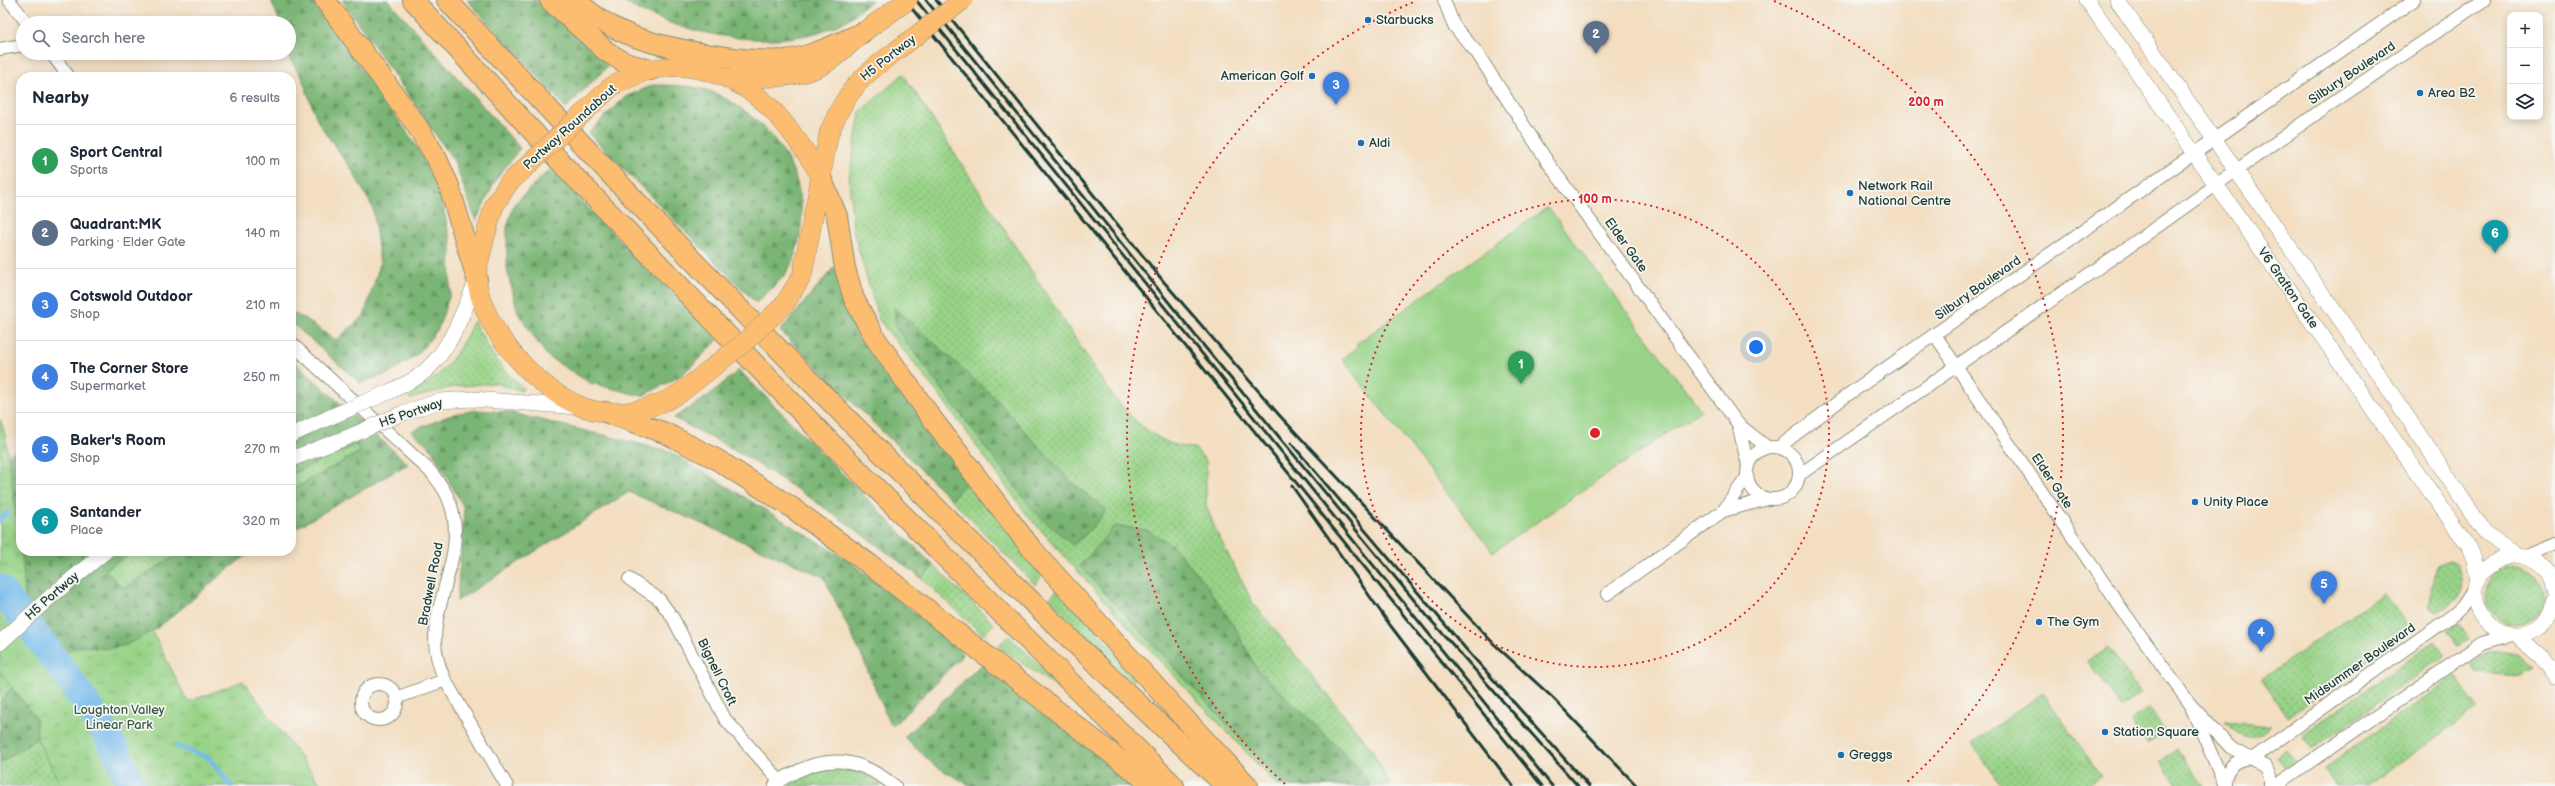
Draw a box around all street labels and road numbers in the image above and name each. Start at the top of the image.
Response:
street label: H5 Portway [857,31,919,85]
street label: Silbury Boulevard [2306,38,2398,108]
street label: Portway Roundabout [520,81,620,173]
street label: Elder Gate [1601,215,1651,275]
street label: V6 Grafton Gate [2254,244,2322,332]
street label: Silbury Boulevard [1932,252,2024,324]
street label: H5 Portway [377,395,445,431]
street label: Elder Gate [2028,450,2076,512]
street label: Bradwell Road [415,541,447,627]
street label: H5 Portway [22,568,82,624]
street label: Midsummer Boulevard [2301,620,2419,708]
street label: Bignell Croft [694,636,740,708]

